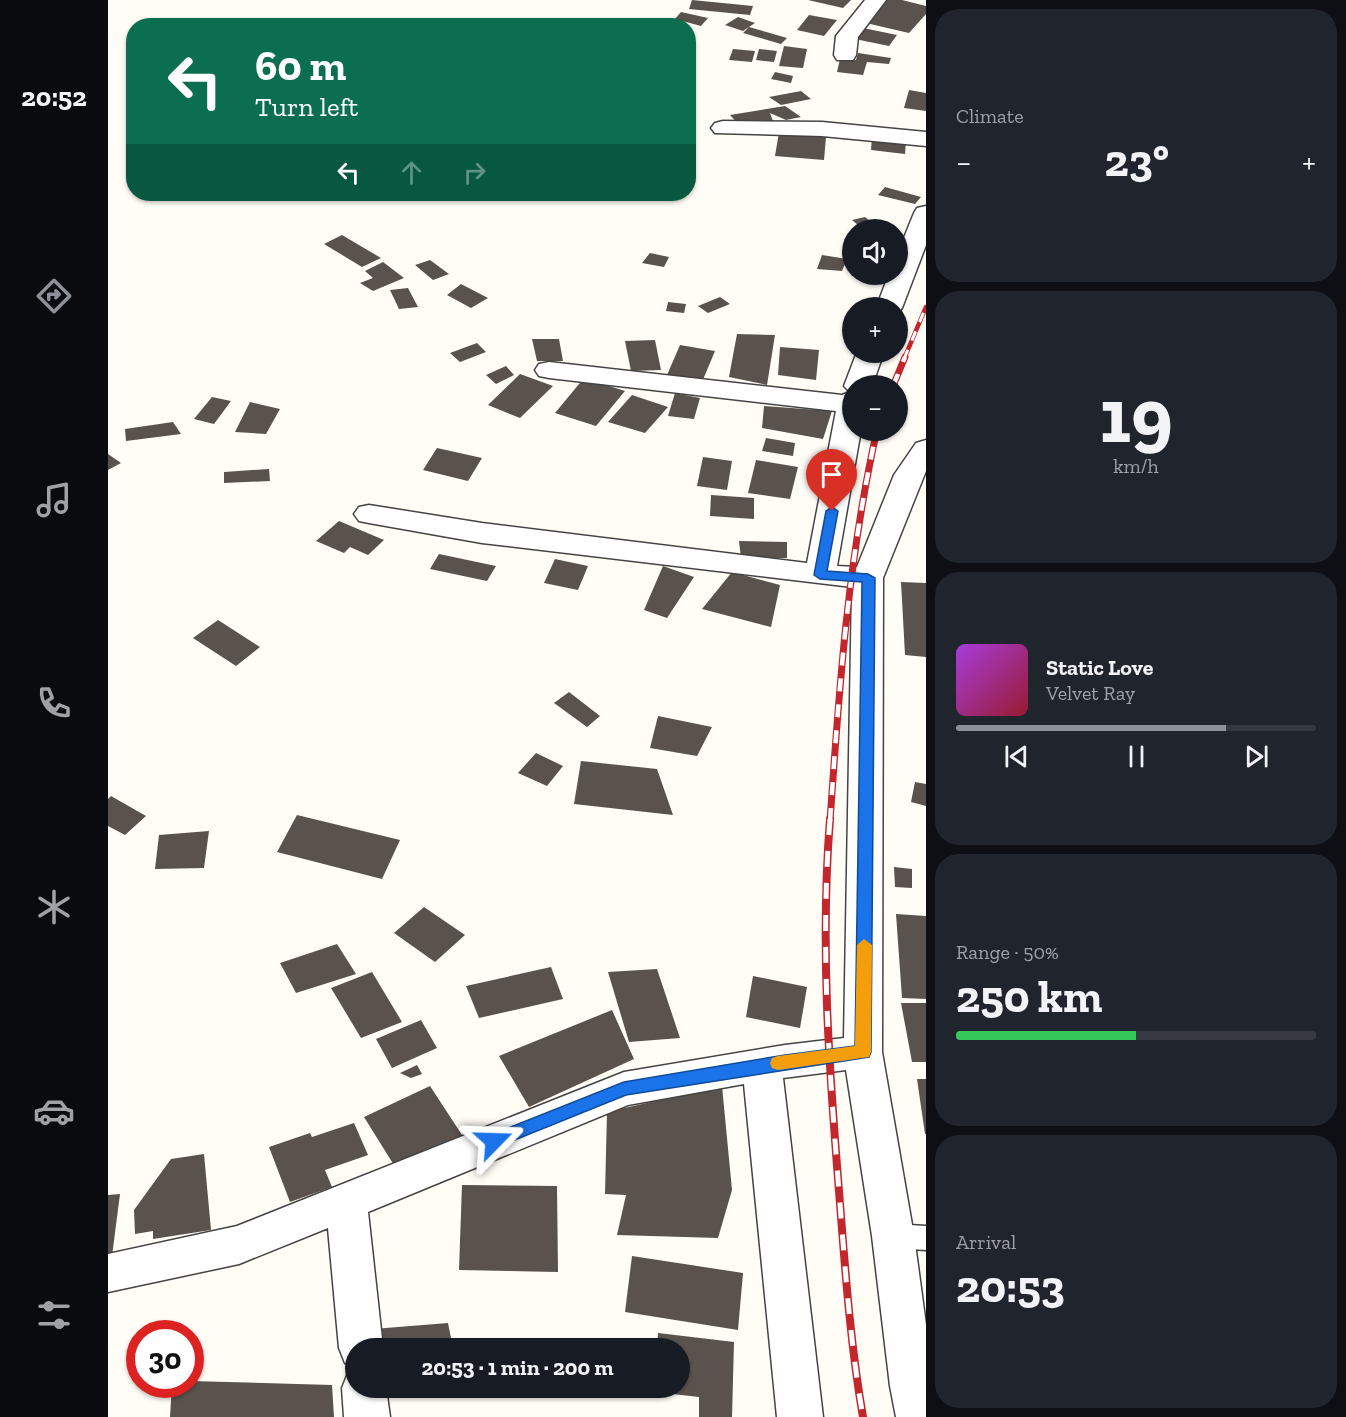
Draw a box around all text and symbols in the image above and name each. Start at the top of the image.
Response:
text: 60 m [255,40,346,91]
icon: left [156,42,234,120]
text: 20:52 [21,81,87,113]
text: Turn left [255,91,358,123]
text: Climate [956,104,1024,128]
text: 23° [1105,134,1169,188]
text: − [956,142,971,181]
text: + [1302,142,1316,181]
icon: left [332,156,365,189]
icon: ahead [395,156,428,189]
icon: right [458,156,491,189]
map controls [842,219,908,441]
button: sound [842,219,908,285]
icon: directions [33,275,75,317]
button: + [842,297,908,363]
text: 19 [1099,368,1173,462]
button: − [842,375,908,441]
pin [806,449,857,511]
text: km/h [1113,454,1159,478]
icon: arrive [815,458,848,491]
icon: music [33,479,75,521]
text: Static Love [1046,654,1153,681]
text: Velvet Ray [1046,681,1135,705]
icon: phone [33,682,75,724]
icon: previous [1000,740,1033,773]
icon: pause [1120,740,1153,773]
icon: next [1240,740,1273,773]
icon: climate [33,886,75,928]
text: Range · 50% [956,940,1059,964]
text: 250 km [956,970,1102,1024]
icon: car [33,1090,75,1132]
position arrow [462,1109,526,1173]
text: Arrival [956,1230,1016,1254]
text: 20:53 [956,1260,1065,1314]
icon: filters [33,1294,75,1336]
speed limit sign: 30 [126,1320,204,1398]
text: 20:53 · 1 min · 200 m [421,1354,614,1381]

